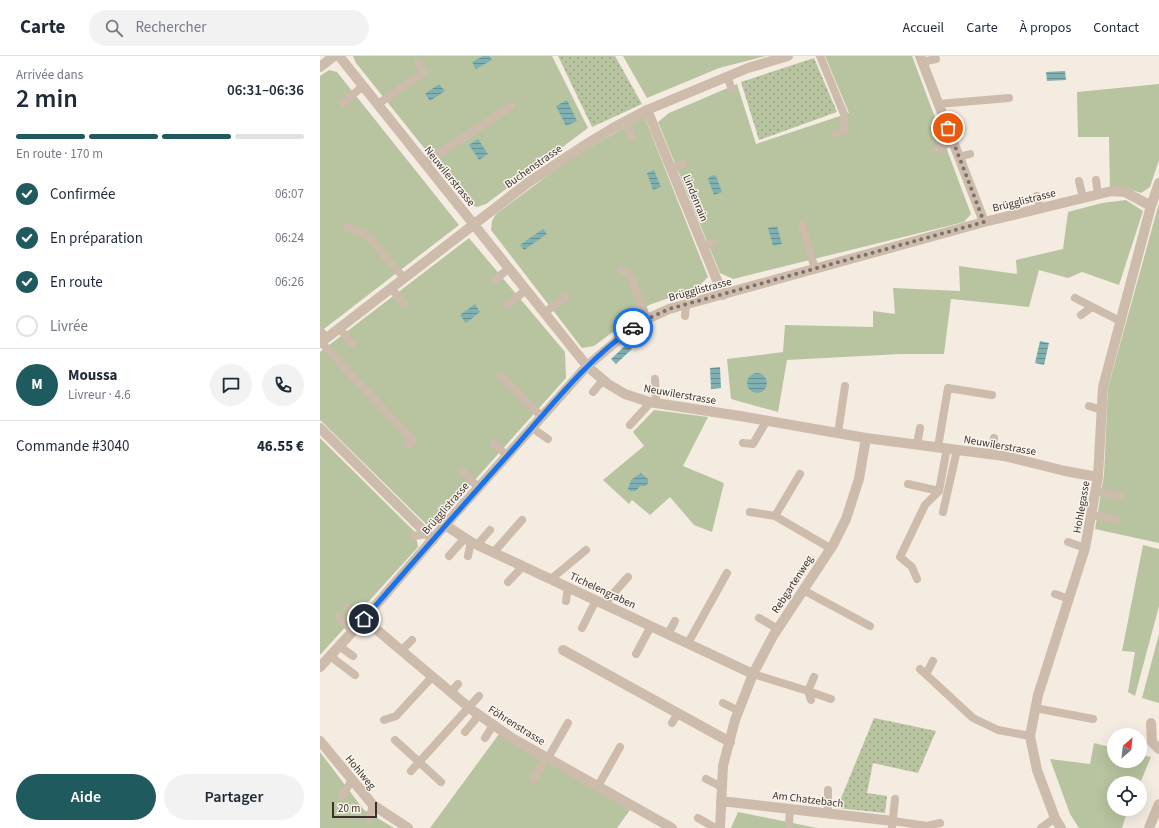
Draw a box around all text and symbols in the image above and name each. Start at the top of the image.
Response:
search box [89,10,369,46]
text: Carte [20,14,65,41]
icon: search [103,17,125,39]
text: Rechercher [135,17,206,38]
text: Accueil [903,18,944,38]
text: Carte [966,18,998,38]
text: À propos [1020,18,1071,38]
text: Contact [1093,18,1139,38]
text: Arrivée dans [16,66,83,84]
text: 2 min [16,80,78,117]
text: 06:31–06:36 [227,80,304,101]
pin [931,111,965,145]
icon: bag [937,117,959,139]
street label: Buchenstrasse [502,141,565,192]
street label: Neuwilerstrasse [421,143,479,210]
text: En route · 170 m [16,145,103,163]
street label: Lindenrain [679,172,712,224]
icon: check [16,183,38,205]
text: Confirmée [50,184,116,205]
text: 06:07 [275,185,304,203]
street label: Brügglistrasse [991,185,1058,216]
icon: check [16,227,38,249]
text: En préparation [50,228,143,249]
text: 06:24 [275,229,304,247]
icon: check [16,271,38,293]
text: En route [50,272,103,293]
text: 06:26 [275,273,304,291]
street label: Brügglistrasse [667,274,734,305]
courier [613,308,653,348]
text: Livrée [50,316,88,337]
icon: car [622,317,644,339]
button: chat [210,364,252,406]
button: phone [262,364,304,406]
text: Moussa [68,365,117,386]
text: M [31,374,43,395]
street label: Neuwilerstrasse [643,381,718,408]
text: Livreur · 4.6 [68,386,131,404]
street label: Neuwilerstrasse [963,432,1038,459]
text: Commande #3040 [16,436,129,457]
text: 46.55 € [257,436,304,457]
street label: Brügglistrasse [418,479,473,538]
street label: Hohlegasse [1070,479,1094,534]
street label: Rebgartenweg [768,552,817,616]
street label: Tichelengraben [567,569,638,612]
pin [347,602,381,636]
icon: home [353,608,375,630]
street label: Föhrenstrasse [485,702,548,749]
north arrow [1107,728,1147,768]
map controls [1107,728,1147,816]
street label: Hohlweg [342,752,380,793]
button: Aide [16,774,156,820]
button: Partager [164,774,304,820]
button: locate [1107,776,1147,816]
street label: Am Chatzebach [772,788,844,811]
scale bar [332,800,377,819]
text: 20 m [338,801,360,816]

